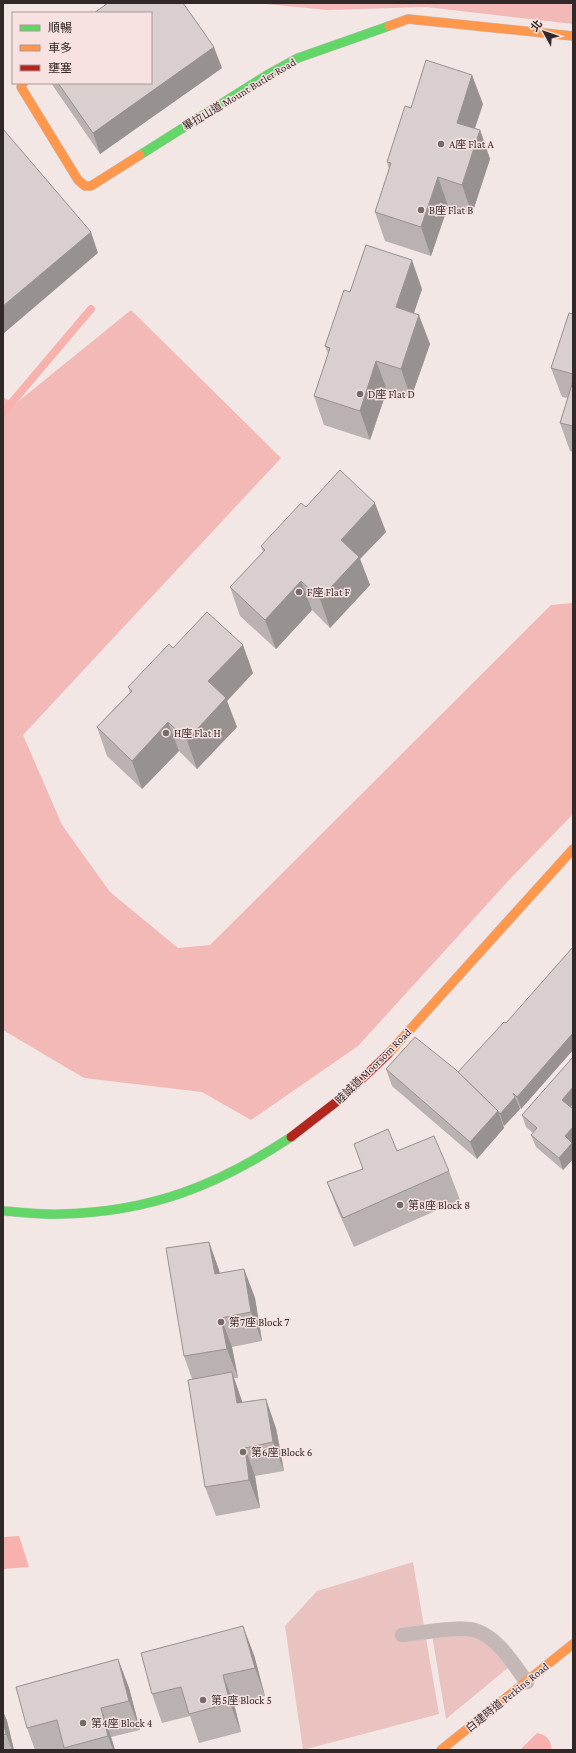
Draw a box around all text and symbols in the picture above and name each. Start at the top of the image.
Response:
legend [12,12,152,84]
north arrow [524,12,564,52]
text: 北 [528,18,544,34]
text: 順暢 [48,21,72,35]
text: 車多 [48,41,72,55]
street label: 畢拉山道 Mount Butler Road [180,55,298,133]
text: 壅塞 [48,61,72,75]
place label: A座 Flat A [449,138,494,150]
marker: A座 Flat A [436,139,446,149]
place label: B座 Flat B [429,204,473,216]
marker: B座 Flat B [416,205,426,215]
place label: D座 Flat D [368,388,415,400]
marker: D座 Flat D [355,389,365,399]
place label: F座 Flat F [307,586,351,598]
marker: F座 Flat F [294,587,304,597]
place label: H座 Flat H [174,727,221,739]
marker: H座 Flat H [161,728,171,738]
street label: 睦誠道 Moorsom Road [333,1026,413,1106]
place label: 第8座 Block 8 [408,1199,470,1211]
marker: 第8座 Block 8 [395,1200,405,1210]
place label: 第7座 Block 7 [229,1316,289,1328]
marker: 第7座 Block 7 [216,1317,226,1327]
place label: 第6座 Block 6 [251,1446,312,1458]
marker: 第6座 Block 6 [238,1447,248,1457]
street label: 白建時道 Perkins Road [463,1660,551,1734]
place label: 第5座 Block 5 [211,1694,272,1706]
marker: 第5座 Block 5 [198,1695,208,1705]
place label: 第4座 Block 4 [91,1717,153,1729]
marker: 第4座 Block 4 [78,1718,88,1728]

